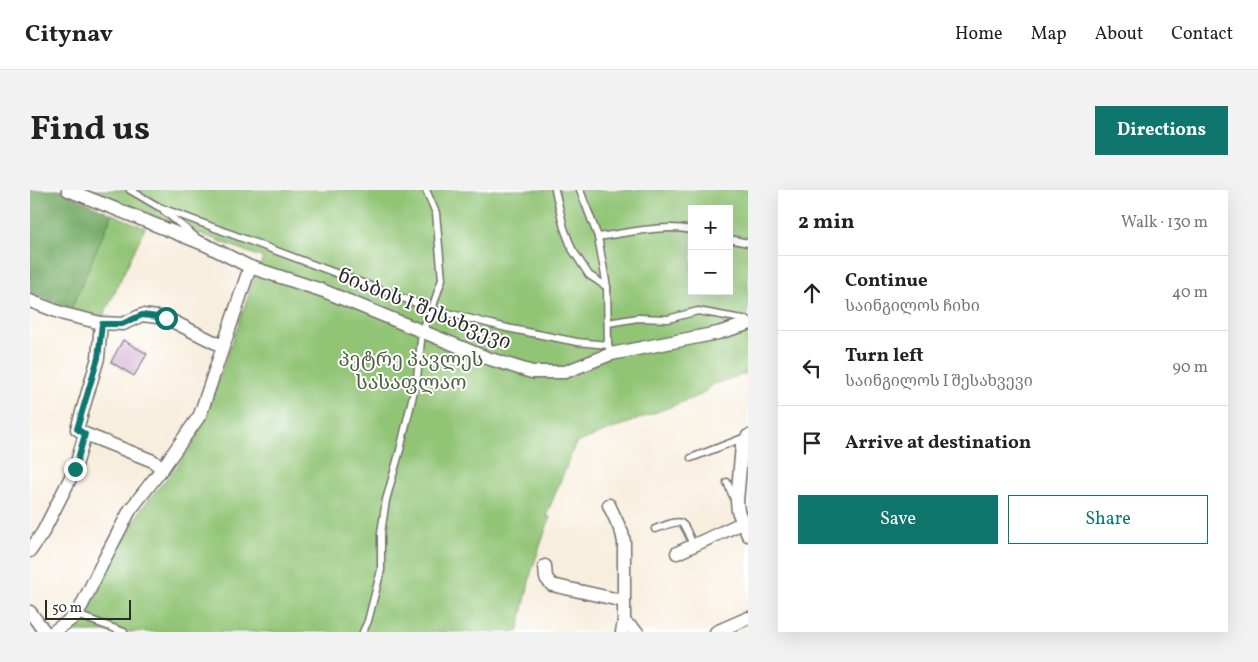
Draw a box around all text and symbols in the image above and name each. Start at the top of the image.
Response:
text: Citynav [25,18,113,52]
text: Home [955,22,1003,47]
text: Map [1031,22,1067,47]
text: About [1095,22,1143,47]
text: Contact [1171,22,1233,47]
text: Find us [30,106,150,154]
button: Directions [1095,106,1228,155]
map controls [688,205,733,295]
button: + [688,205,733,250]
text: 2 min [798,208,855,237]
text: Walk · 130 m [1121,212,1208,234]
button: − [688,250,733,295]
street label: ნიაბის I შესახვევი [333,262,515,358]
text: Continue [845,268,928,294]
icon: ahead [798,279,826,307]
text: 40 m [1172,282,1208,304]
text: საინგილოს ჩიხი [845,296,980,318]
route start [155,307,178,330]
text: Turn left [845,343,924,369]
park label: პეტრე პავლეს სასაფლაო [338,347,484,398]
icon: left [798,354,826,382]
text: 90 m [1172,357,1208,379]
text: საინგილოს I შესახვევი [845,371,1033,393]
icon: arrive [798,429,826,457]
text: Arrive at destination [845,430,1031,456]
route end [64,458,87,481]
button: Save [798,495,998,544]
button: Share [1008,495,1208,544]
scale bar [45,597,131,620]
text: 50 m [52,599,82,618]

